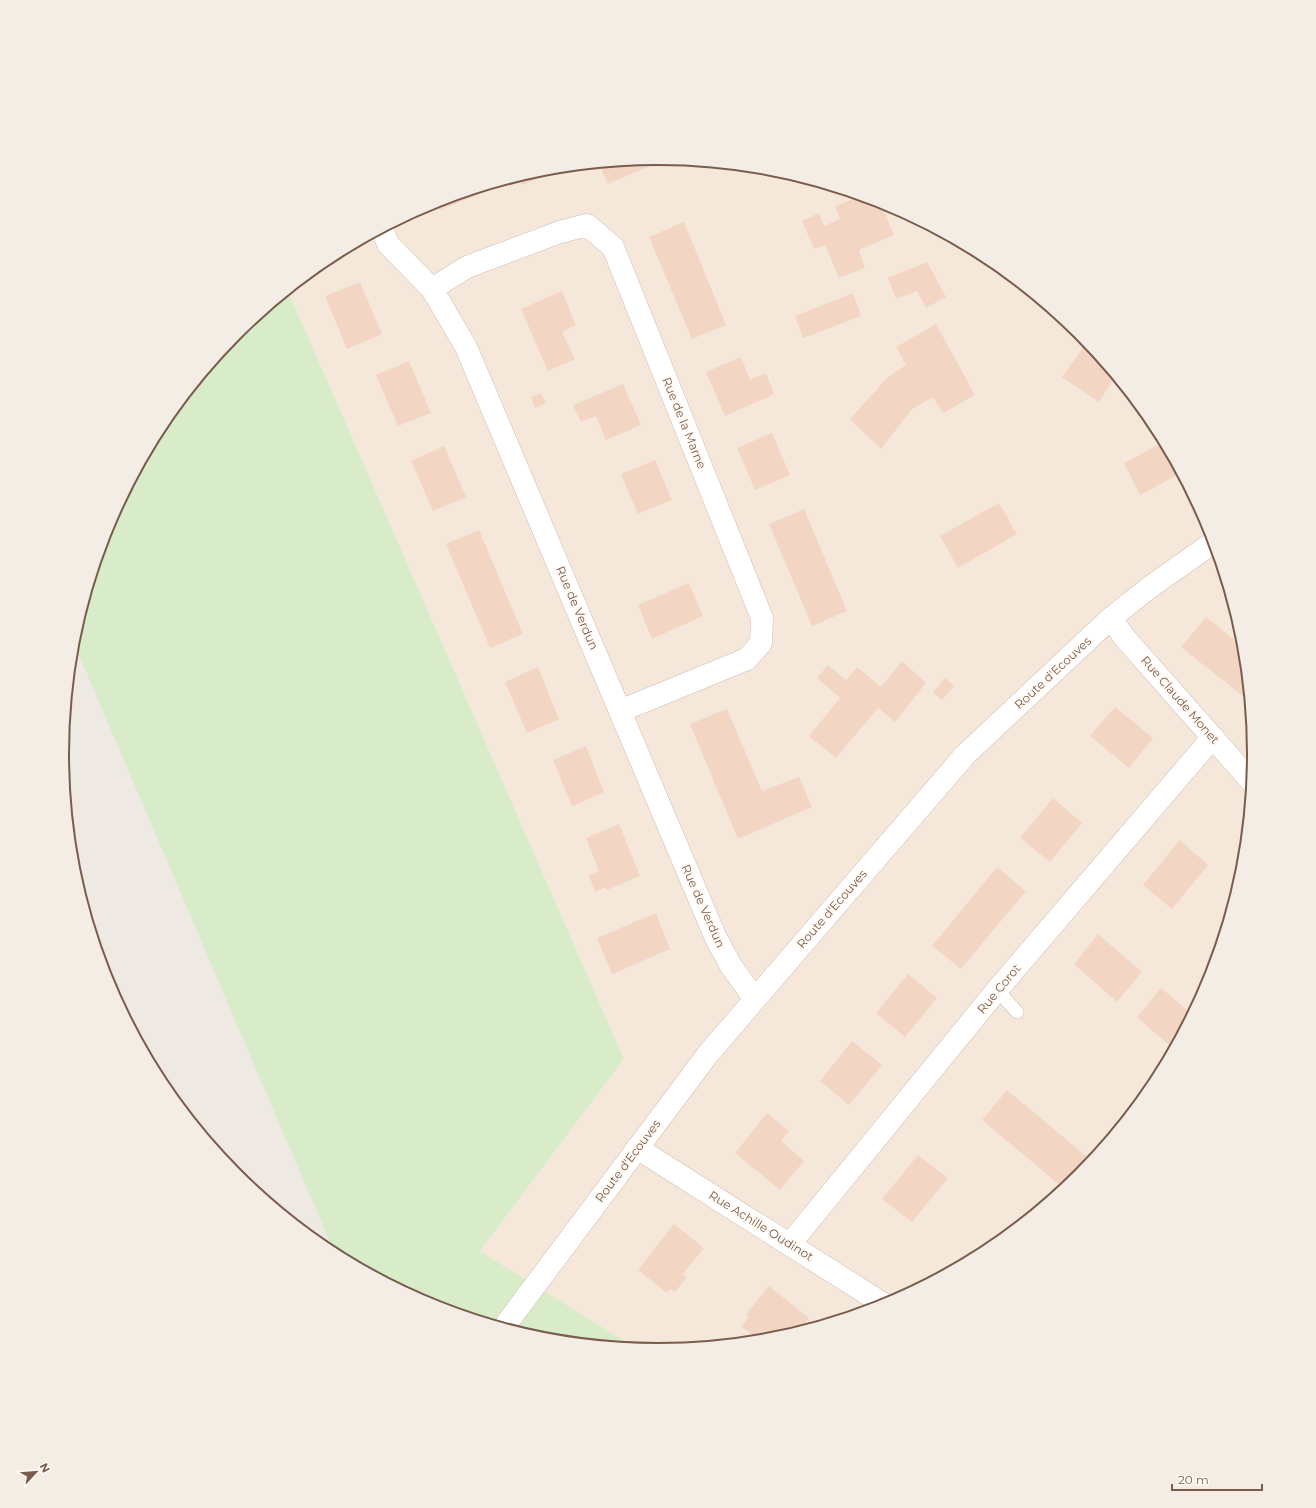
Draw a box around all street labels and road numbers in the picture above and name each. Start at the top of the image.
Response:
street label: Rue de la Marne [659,375,710,471]
street label: Rue de Verdun [553,564,602,652]
street label: Route d'Ecouves [1011,633,1094,712]
street label: Rue Claude Monet [1138,653,1223,747]
street label: Rue de Verdun [678,862,729,950]
street label: Route d'Ecouves [793,866,870,951]
street label: Rue Corot [974,961,1024,1016]
street label: Route d'Ecouves [592,1116,664,1205]
street label: Rue Achille Oudinot [706,1187,816,1264]

